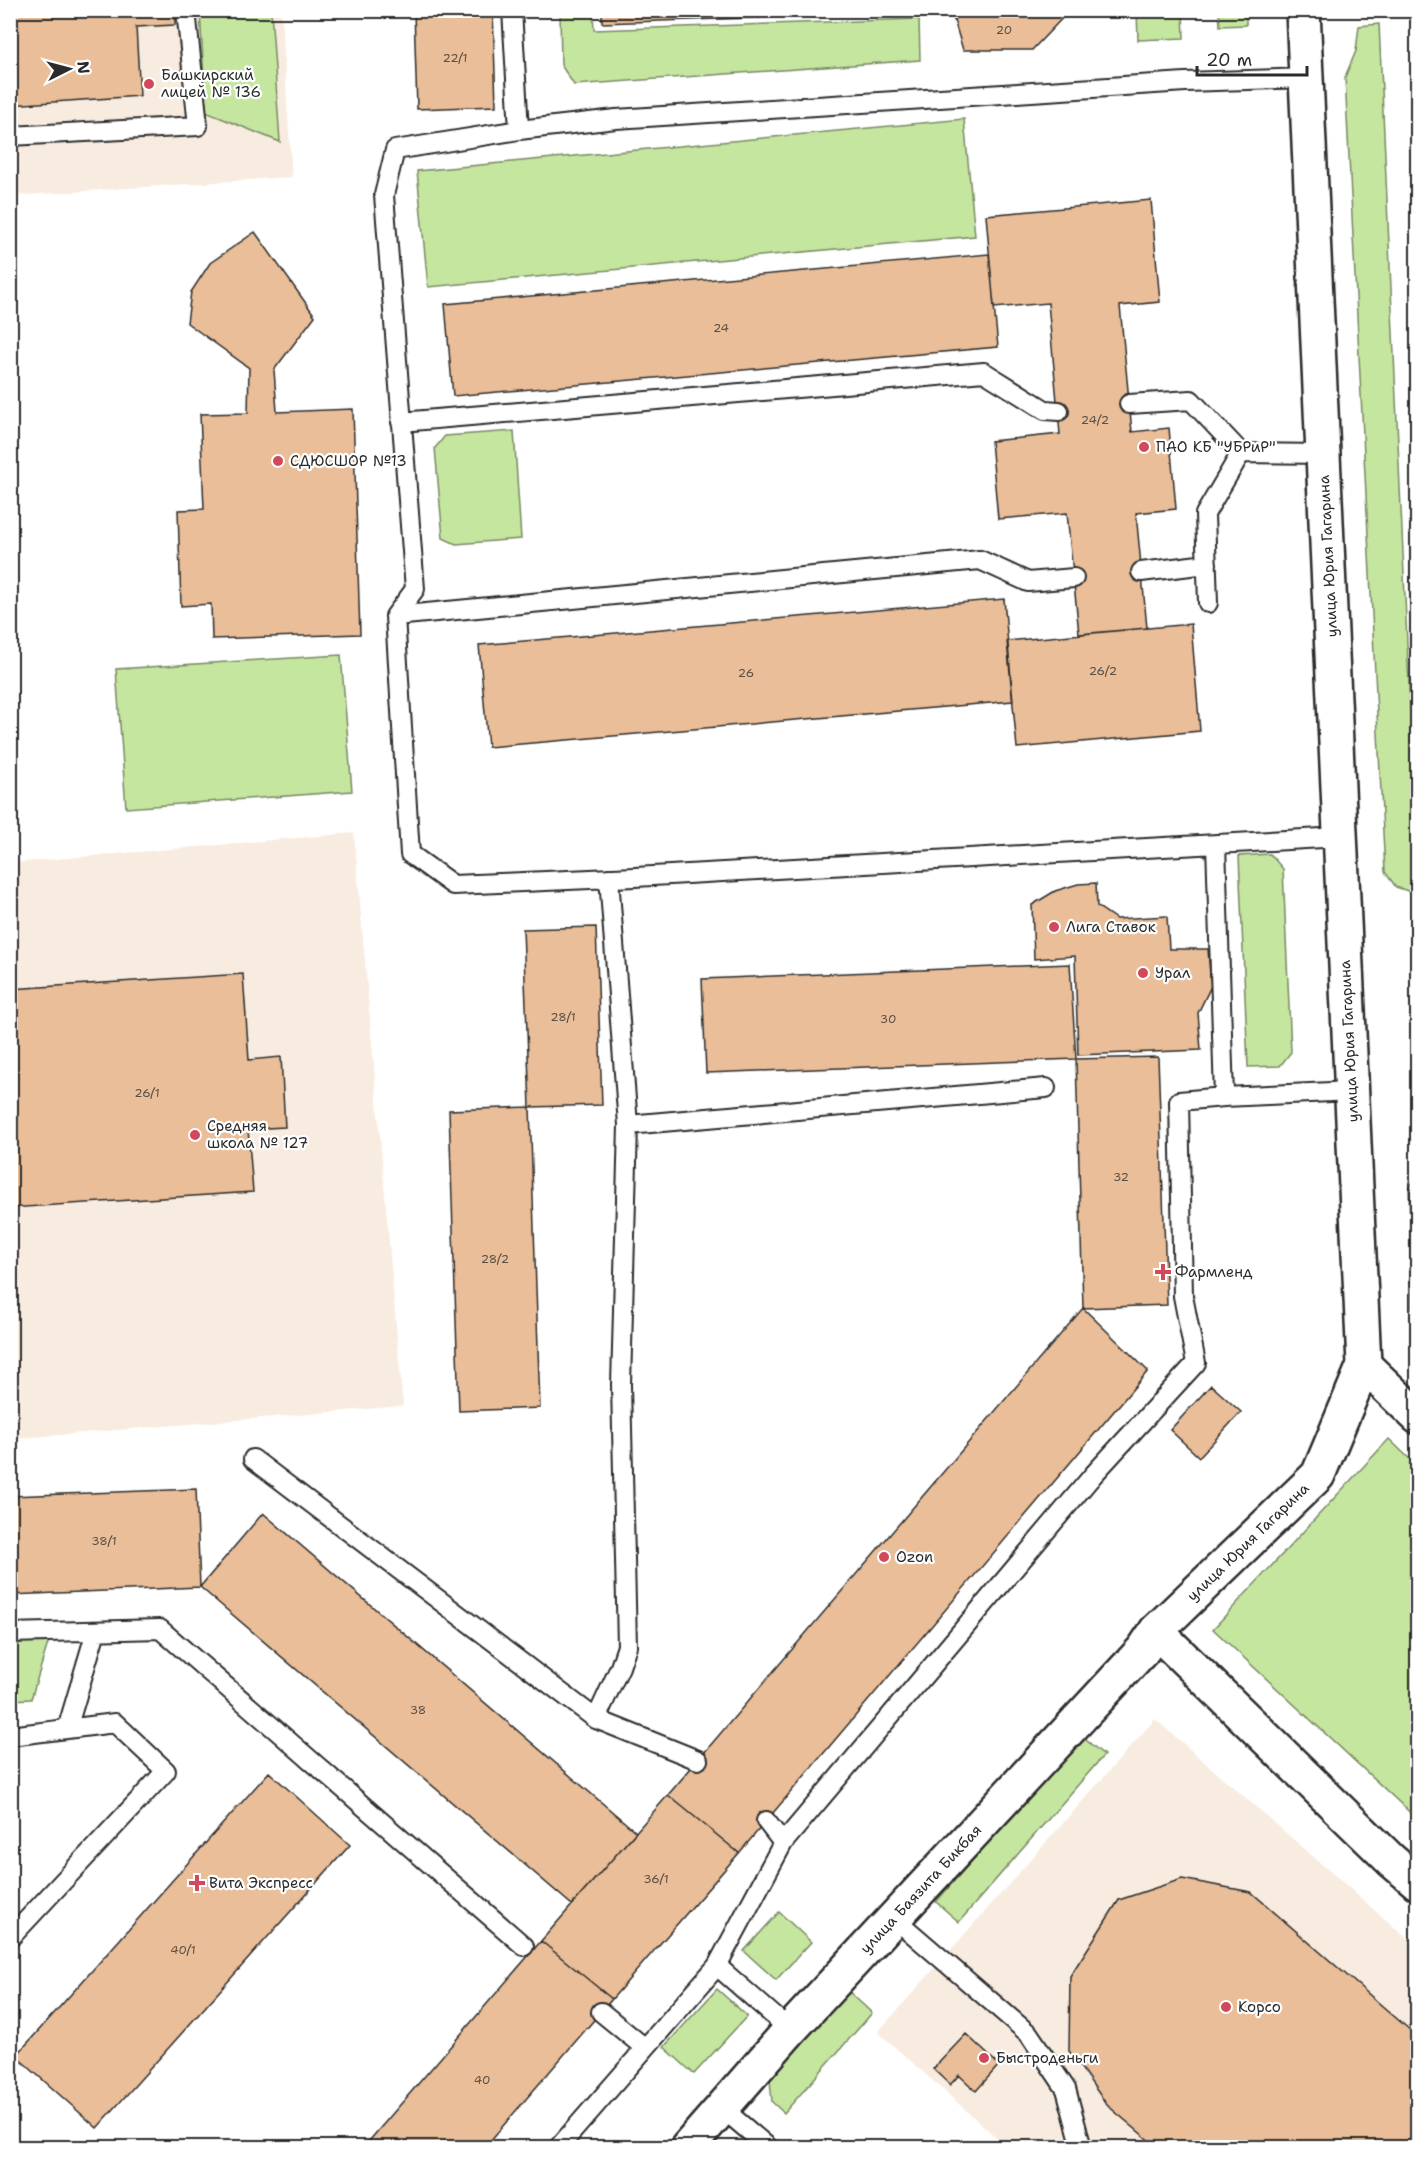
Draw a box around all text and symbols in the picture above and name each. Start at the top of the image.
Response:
house number: 20 [996,22,1012,38]
north arrow [39,39,99,99]
scale bar [1197,39,1306,77]
text: 20 m [1206,48,1252,72]
house number: 22/1 [442,50,468,66]
text: N [72,60,95,75]
place label: Башкирский лицей № 136 [161,65,261,102]
marker: Башкирский лицей № 136 [142,77,156,91]
house number: 24 [713,320,729,336]
house number: 24/2 [1081,412,1109,428]
place label: ПАО КБ "УБРиР" [1156,437,1276,457]
marker: ПАО КБ "УБРиР" [1137,440,1151,454]
place label: СДЮСШОР №13 [290,451,407,471]
marker: СДЮСШОР №13 [271,454,285,468]
street label: улица Юрия Гагарина [1314,474,1342,638]
house number: 26/2 [1089,663,1117,679]
house number: 26 [738,665,754,681]
place label: Лига Ставок [1066,917,1156,937]
marker: Лига Ставок [1047,920,1061,934]
street label: улица Юрия Гагарина [1335,959,1363,1123]
place label: Урал [1155,963,1191,983]
marker: Урал [1136,966,1150,980]
house number: 28/1 [550,1009,576,1025]
house number: 30 [880,1011,896,1027]
house number: 26/1 [134,1085,160,1101]
place label: Средняя школа № 127 [207,1116,308,1153]
marker: Средняя школа № 127 [188,1128,202,1142]
house number: 32 [1113,1169,1129,1185]
house number: 28/2 [481,1251,509,1267]
place label: Фармленд [1175,1262,1253,1282]
marker: Фармленд [1156,1265,1170,1279]
street label: улица Юрия Гагарина [1183,1478,1314,1606]
house number: 38/1 [91,1533,117,1549]
place label: Ozon [896,1547,933,1567]
marker: Ozon [877,1550,891,1564]
house number: 38 [410,1702,426,1718]
street label: улица Баязита Бикбая [856,1820,986,1958]
house number: 36/1 [643,1871,669,1887]
place label: Вита Экспресс [209,1873,313,1893]
marker: Вита Экспресс [190,1876,204,1890]
house number: 40/1 [170,1942,196,1958]
place label: Корсо [1238,1997,1281,2017]
marker: Корсо [1219,2000,1233,2014]
place label: Быстроденьги [996,2048,1099,2068]
marker: Быстроденьги [977,2051,991,2065]
house number: 40 [474,2072,490,2088]

